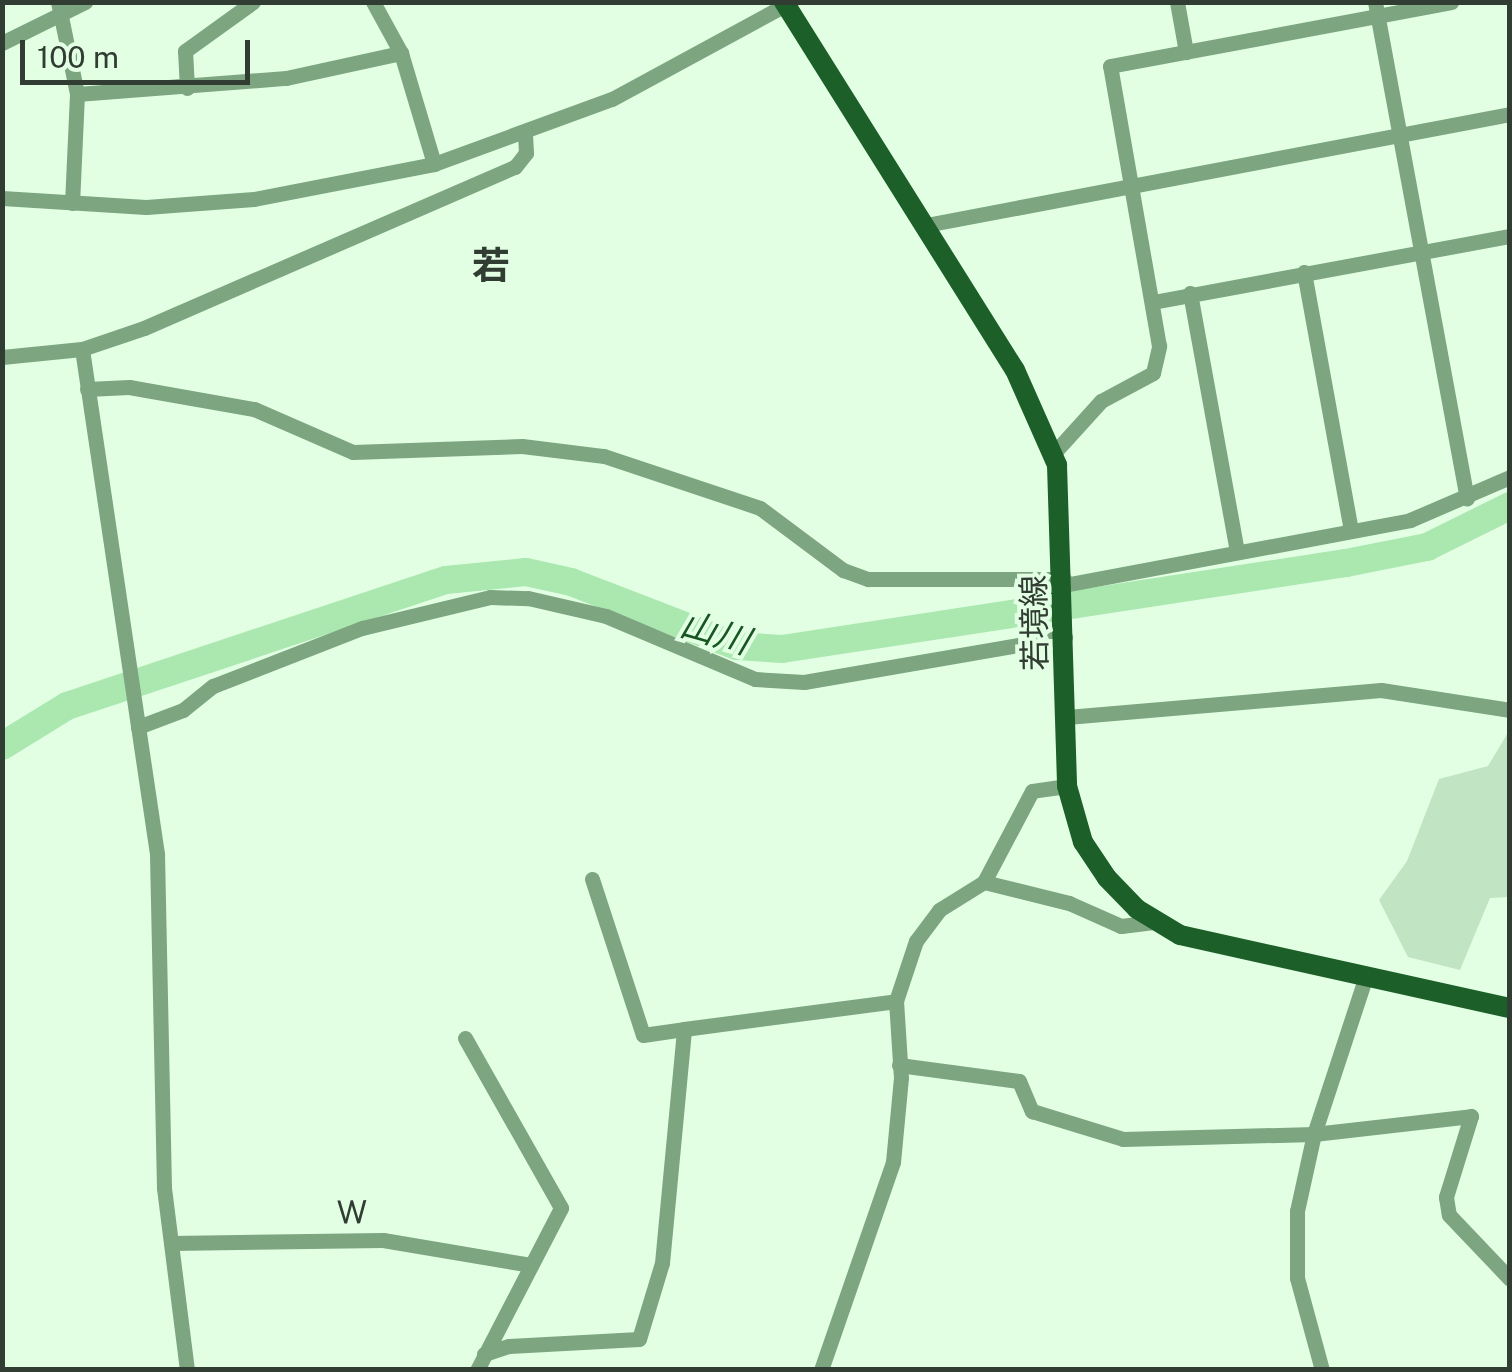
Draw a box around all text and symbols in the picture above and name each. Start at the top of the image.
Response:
scale bar [25,20,255,82]
text: 100 m [37,39,119,75]
district label: 若 [472,243,510,289]
street label: 若境線 [1015,575,1055,671]
water label: 山川 [676,603,754,663]
street label: W [336,1194,368,1232]

